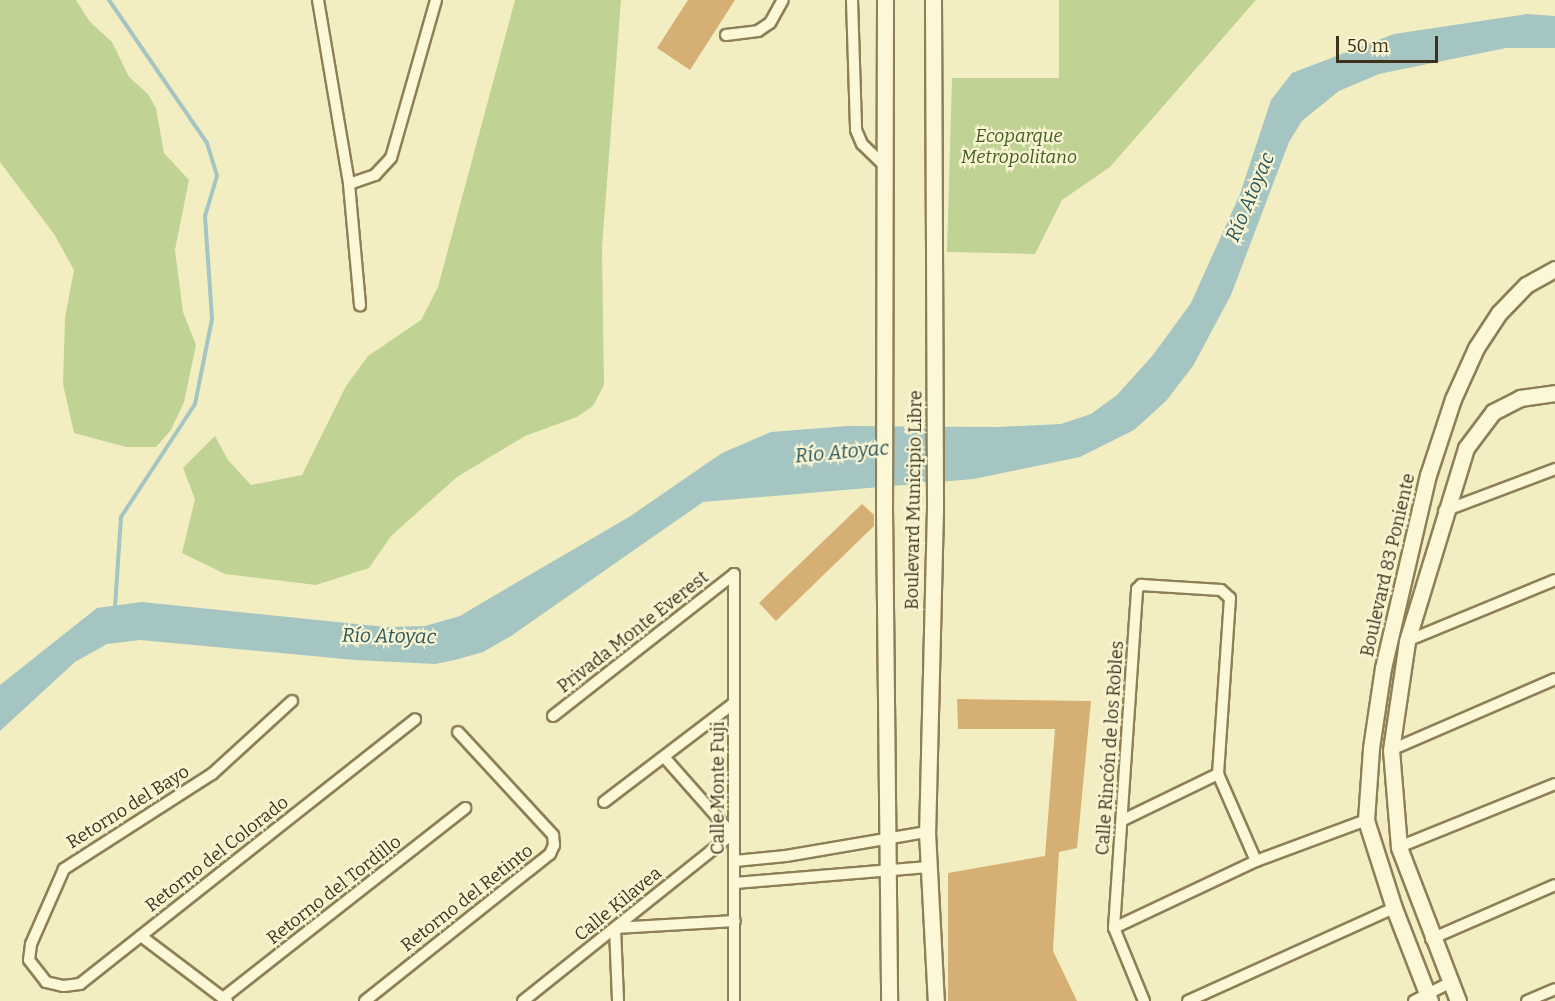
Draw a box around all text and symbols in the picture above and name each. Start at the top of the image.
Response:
scale bar [1339,24,1441,62]
text: 50 m [1347,35,1389,57]
park label: Ecoparque Metropolitano [961,126,1077,168]
water label: Río Atoyac [1221,149,1279,245]
street label: Boulevard Municipio Libre [901,390,927,610]
water label: Río Atoyac [794,436,890,468]
street label: Boulevard 83 Poniente [1356,471,1420,659]
street label: Privada Monte Everest [553,566,713,698]
water label: Río Atoyac [342,623,436,649]
street label: Calle Rincón de los Robles [1092,640,1128,856]
street label: Calle Monte Fuji [707,721,729,855]
street label: Retorno del Bayo [63,761,193,853]
street label: Retorno del Colorado [141,791,293,917]
street label: Retorno del Tordillo [263,831,405,949]
street label: Retorno del Retinto [397,840,537,956]
street label: Calle Kilavea [570,862,666,946]

